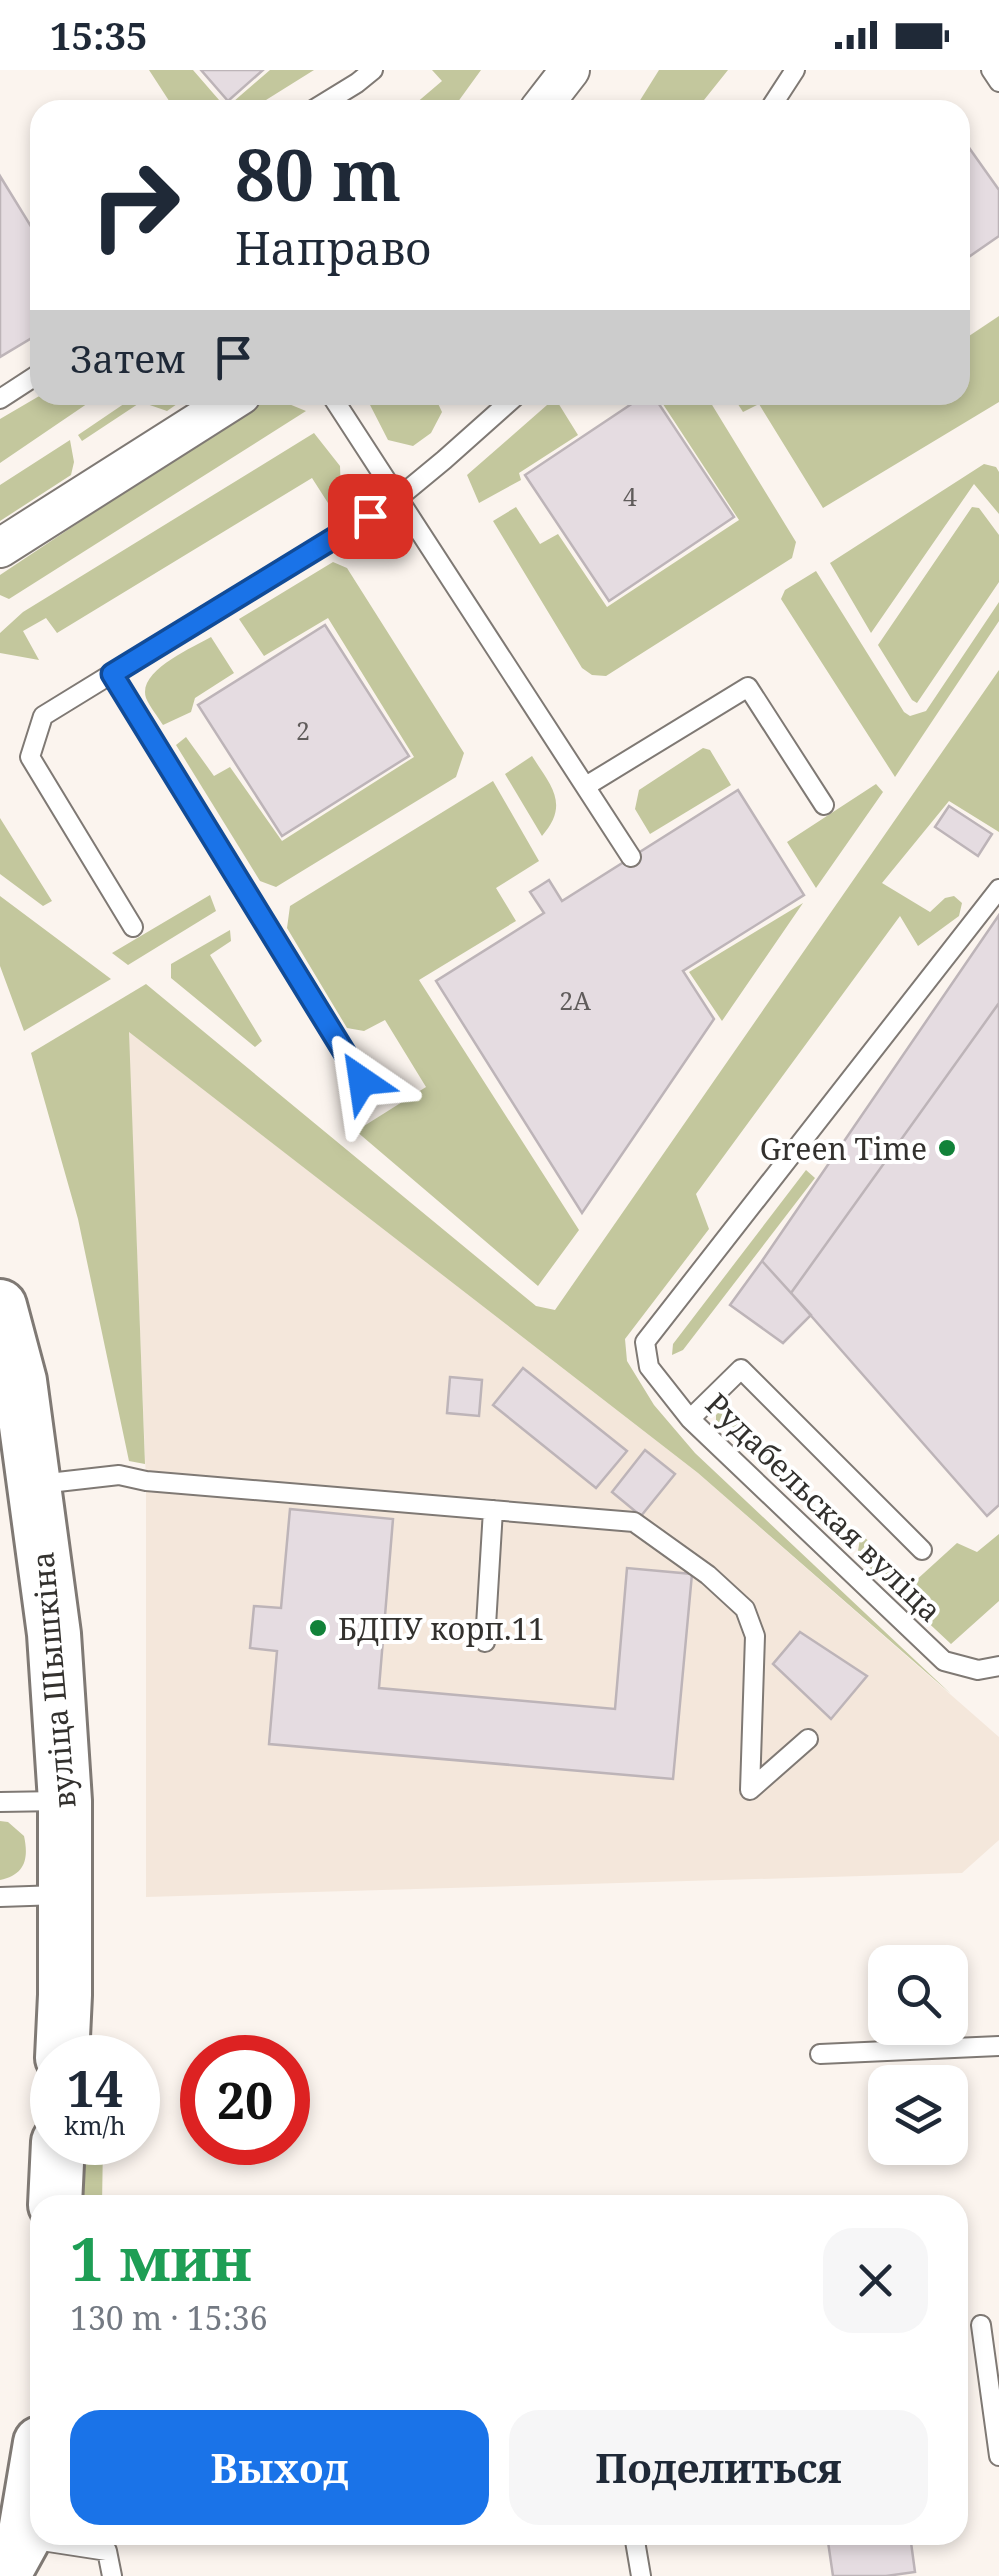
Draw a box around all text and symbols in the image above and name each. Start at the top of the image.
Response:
text: 15:35 [50,9,147,61]
text: 80 m [235,126,401,222]
icon: right [70,140,200,270]
text: Направо [235,217,431,278]
icon: arrive [206,330,261,385]
text: Затем [70,332,186,384]
pin [328,474,413,559]
house number: 4 [623,479,637,513]
icon: arrive [343,489,398,544]
house number: 2 [296,713,310,747]
house number: 2А [559,983,591,1017]
position arrow [310,1029,414,1133]
place label: Green Time [760,1128,927,1169]
marker: Green Time [936,1137,958,1159]
street label: Рудабельская вуліца [697,1384,951,1630]
street label: вуліца Шышкіна [21,1550,85,1810]
place label: БДПУ корп.11 [338,1608,545,1649]
marker: БДПУ корп.11 [307,1617,329,1639]
map controls [868,1945,968,2165]
button: search [868,1945,968,2045]
speed limit sign: 20 [180,2035,310,2165]
text: 14 [67,2054,123,2122]
button: layers [868,2065,968,2165]
text: km/h [64,2108,126,2142]
text: 1 мин [70,2217,252,2299]
button: close [823,2228,928,2333]
text: 130 m · 15:36 [70,2296,268,2339]
button: Выход [70,2410,489,2525]
button: Поделиться [509,2410,928,2525]

